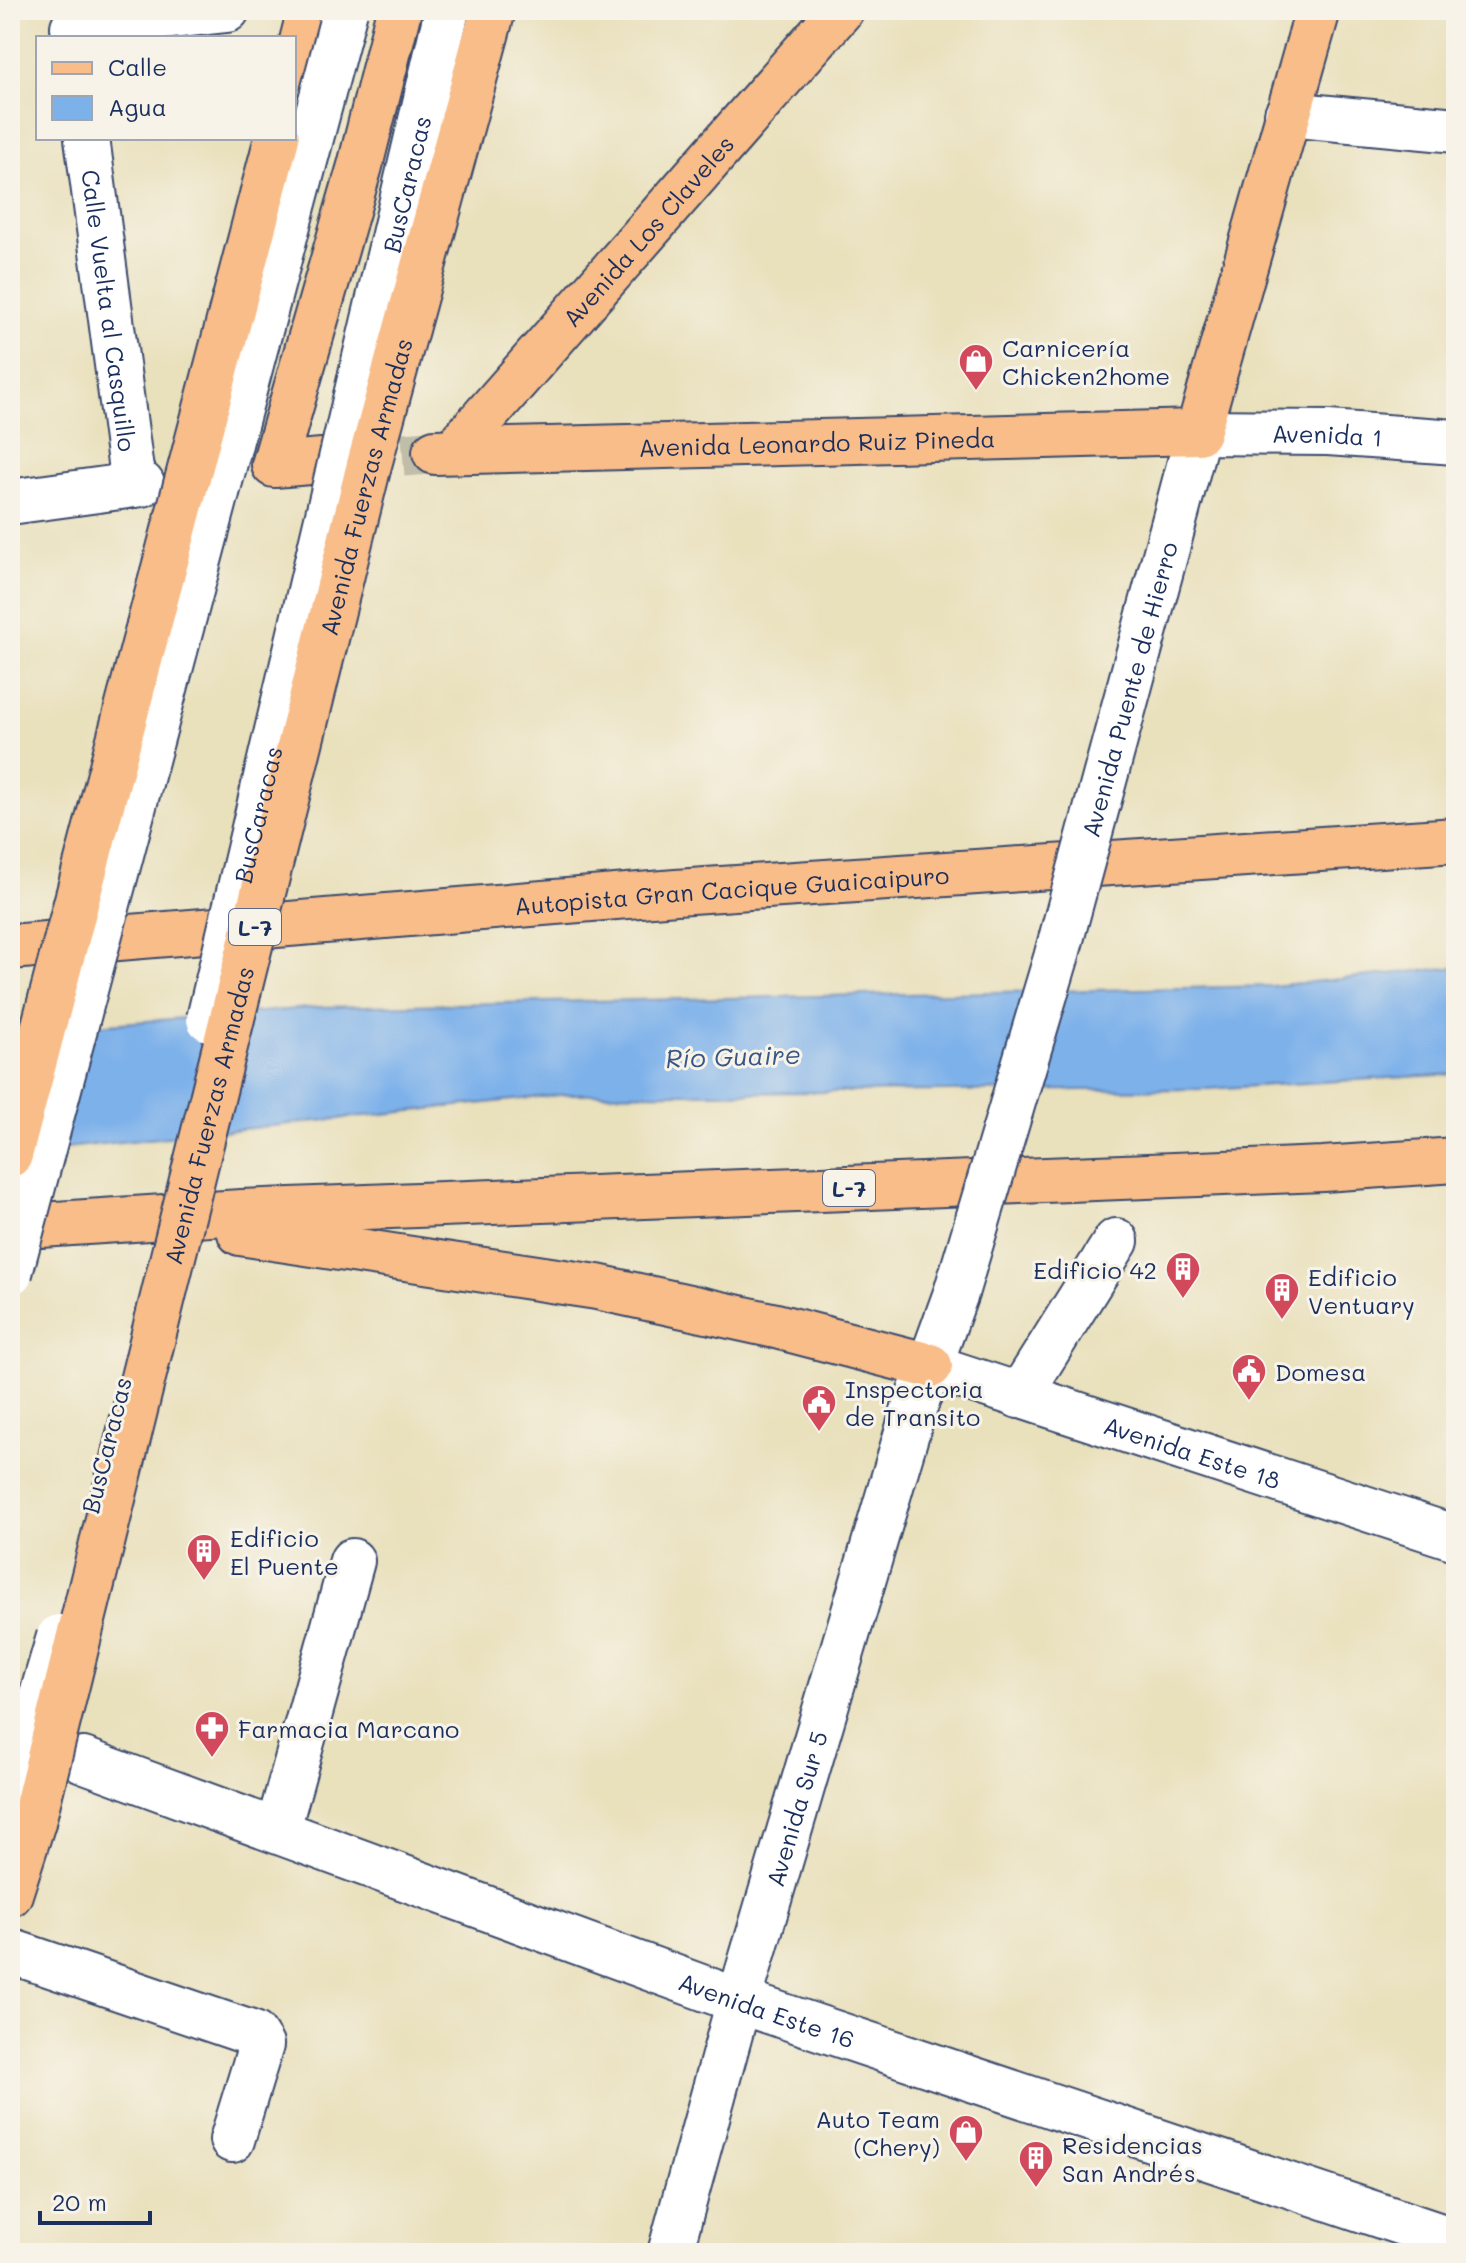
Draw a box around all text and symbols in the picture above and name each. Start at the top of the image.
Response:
legend [36,36,296,140]
text: Calle [108,51,167,82]
text: Agua [108,91,167,122]
street label: BusCaracas [375,112,437,255]
street label: Avenida Los Claveles [555,128,740,333]
street label: Calle Vuelta al Casquillo [76,168,144,453]
place label: Carnicería Chicken2home [1002,332,1170,391]
street label: Avenida Fuerzas Armadas [312,334,418,639]
shop icon: Carnicería Chicken2home [957,342,995,392]
street label: Avenida 1 [1272,417,1384,452]
street label: Avenida Leonardo Ruiz Pineda [638,422,996,462]
street label: Avenida Puente de Hierro [1074,538,1184,840]
street label: BusCaracas [226,743,288,886]
street label: Autopista Gran Cacique Guaicaipuro [513,858,950,921]
road number: L-7 [229,909,281,945]
street label: Avenida Fuerzas Armadas [156,963,260,1268]
water label: Río Guaire [665,1037,801,1075]
road number: L-7 [823,1170,875,1206]
building icon: Edificio 42 [1164,1250,1202,1300]
place label: Edificio 42 [1033,1254,1157,1285]
place label: Edificio Ventuary [1308,1261,1415,1320]
building icon: Edificio Ventuary [1263,1271,1301,1321]
public building icon: Domesa [1230,1352,1268,1402]
place label: Domesa [1275,1356,1366,1387]
place label: Inspectoria de Transito [845,1373,983,1432]
street label: BusCaracas [74,1374,138,1516]
public building icon: Inspectoria de Transito [800,1383,838,1433]
street label: Avenida Este 18 [1100,1408,1285,1495]
place label: Edificio El Puente [230,1522,339,1581]
building icon: Edificio El Puente [185,1532,223,1582]
pharmacy icon: Farmacia Marcano [193,1709,231,1759]
place label: Farmacia Marcano [238,1713,459,1744]
street label: Avenida Sur 5 [758,1727,833,1890]
street label: Avenida Este 16 [675,1965,859,2054]
place label: Auto Team (Chery) [815,2103,940,2162]
shop icon: Auto Team (Chery) [947,2113,985,2163]
place label: Residencias San Andrés [1062,2129,1203,2188]
building icon: Residencias San Andrés [1017,2139,1055,2189]
scale bar [40,2175,150,2225]
text: 20 m [52,2186,107,2217]

